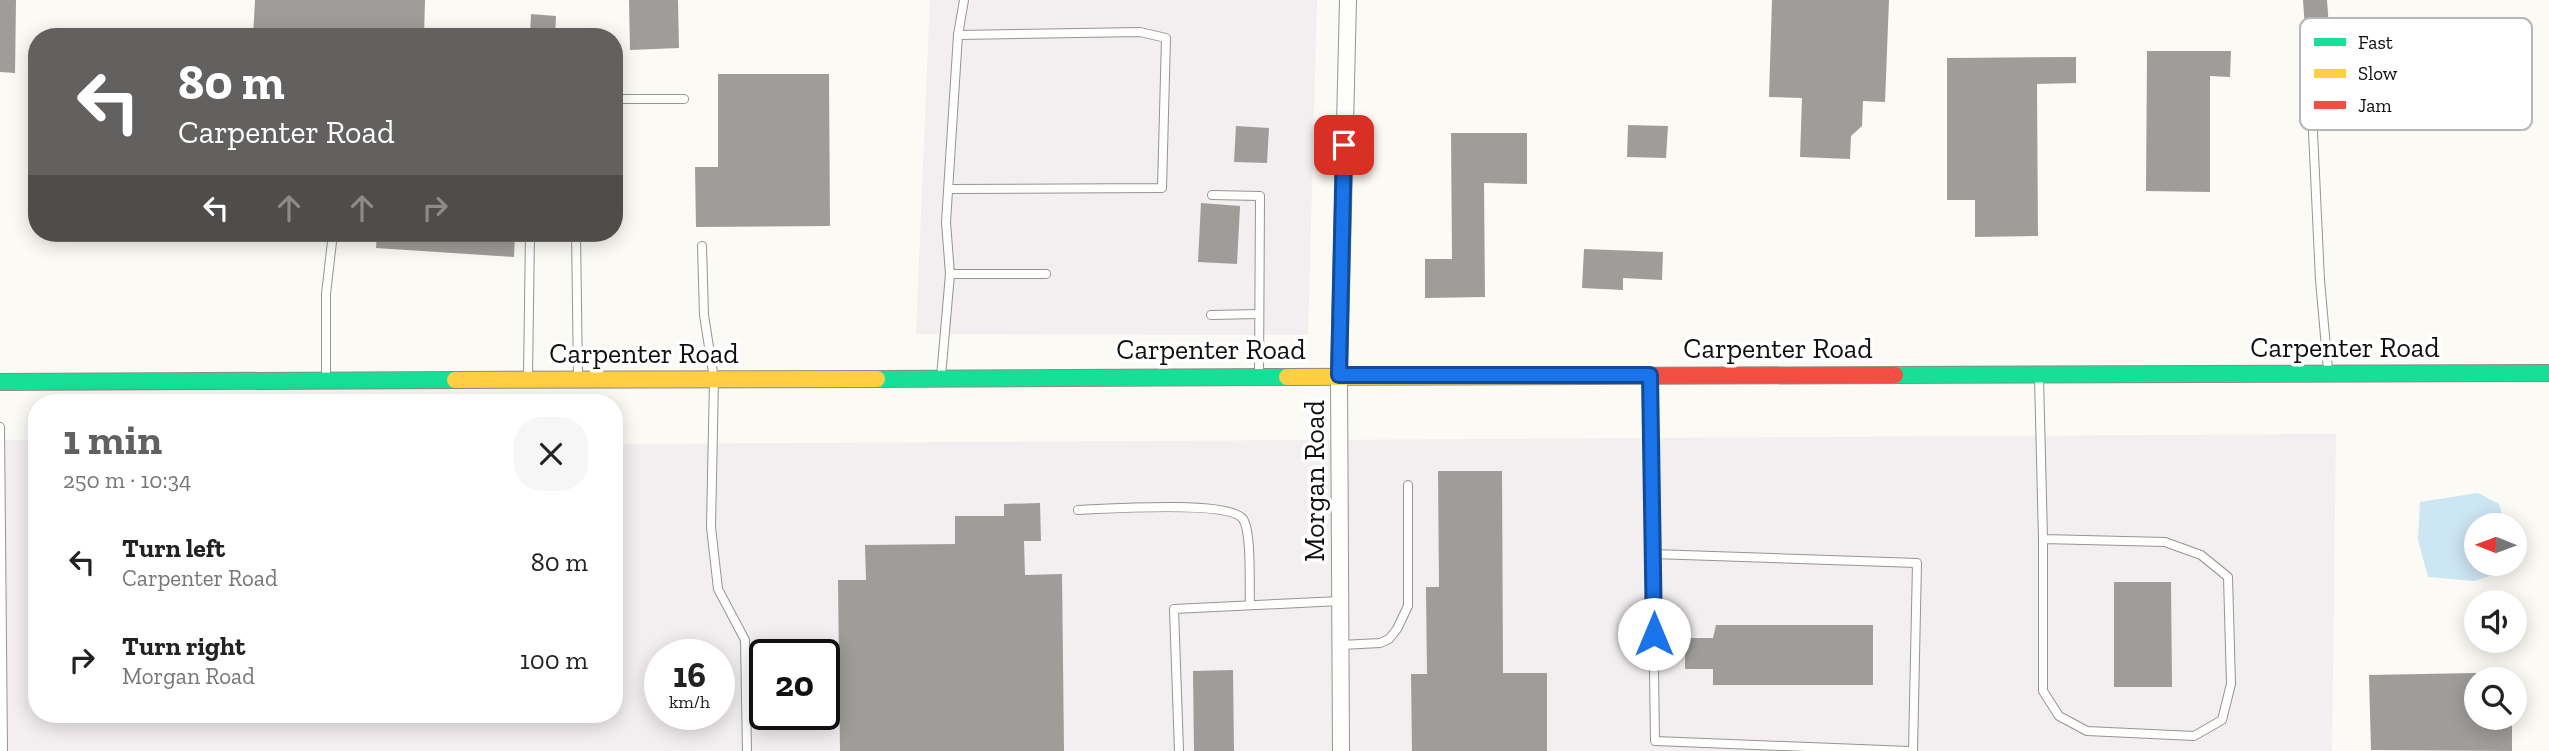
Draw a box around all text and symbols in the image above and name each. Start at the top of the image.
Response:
legend [2300,18,2532,130]
text: Fast [2358,31,2393,54]
text: 80 m [178,53,285,112]
icon: left [63,56,154,147]
text: Slow [2358,62,2398,85]
text: Jam [2358,94,2392,117]
text: Carpenter Road [178,113,394,151]
pin [1314,115,1374,175]
icon: arrive [1325,126,1363,164]
icon: left [197,189,235,227]
icon: ahead [270,189,308,227]
icon: ahead [343,189,381,227]
icon: right [416,189,454,227]
street label: Carpenter Road [2250,331,2440,364]
street label: Carpenter Road [1683,332,1873,365]
street label: Carpenter Road [1116,333,1306,366]
street label: Carpenter Road [549,337,739,370]
street label: Morgan Road [1298,400,1331,562]
text: 1 min [63,414,162,465]
button: close [514,417,588,491]
text: 250 m · 10:34 [63,466,191,494]
north arrow [2464,513,2527,576]
map controls [2464,513,2527,730]
text: Turn left [122,532,225,564]
icon: left [63,543,101,581]
text: 80 m [531,546,588,578]
text: Carpenter Road [122,564,278,592]
button: sound [2464,590,2527,653]
position arrow [1617,597,1691,671]
text: Turn right [122,630,245,662]
speed limit sign: 20 [749,639,840,730]
icon: right [63,641,101,679]
text: 100 m [520,644,588,676]
text: 16 [673,654,706,696]
text: Morgan Road [122,662,255,690]
button: search [2464,667,2527,730]
text: km/h [669,691,710,713]

